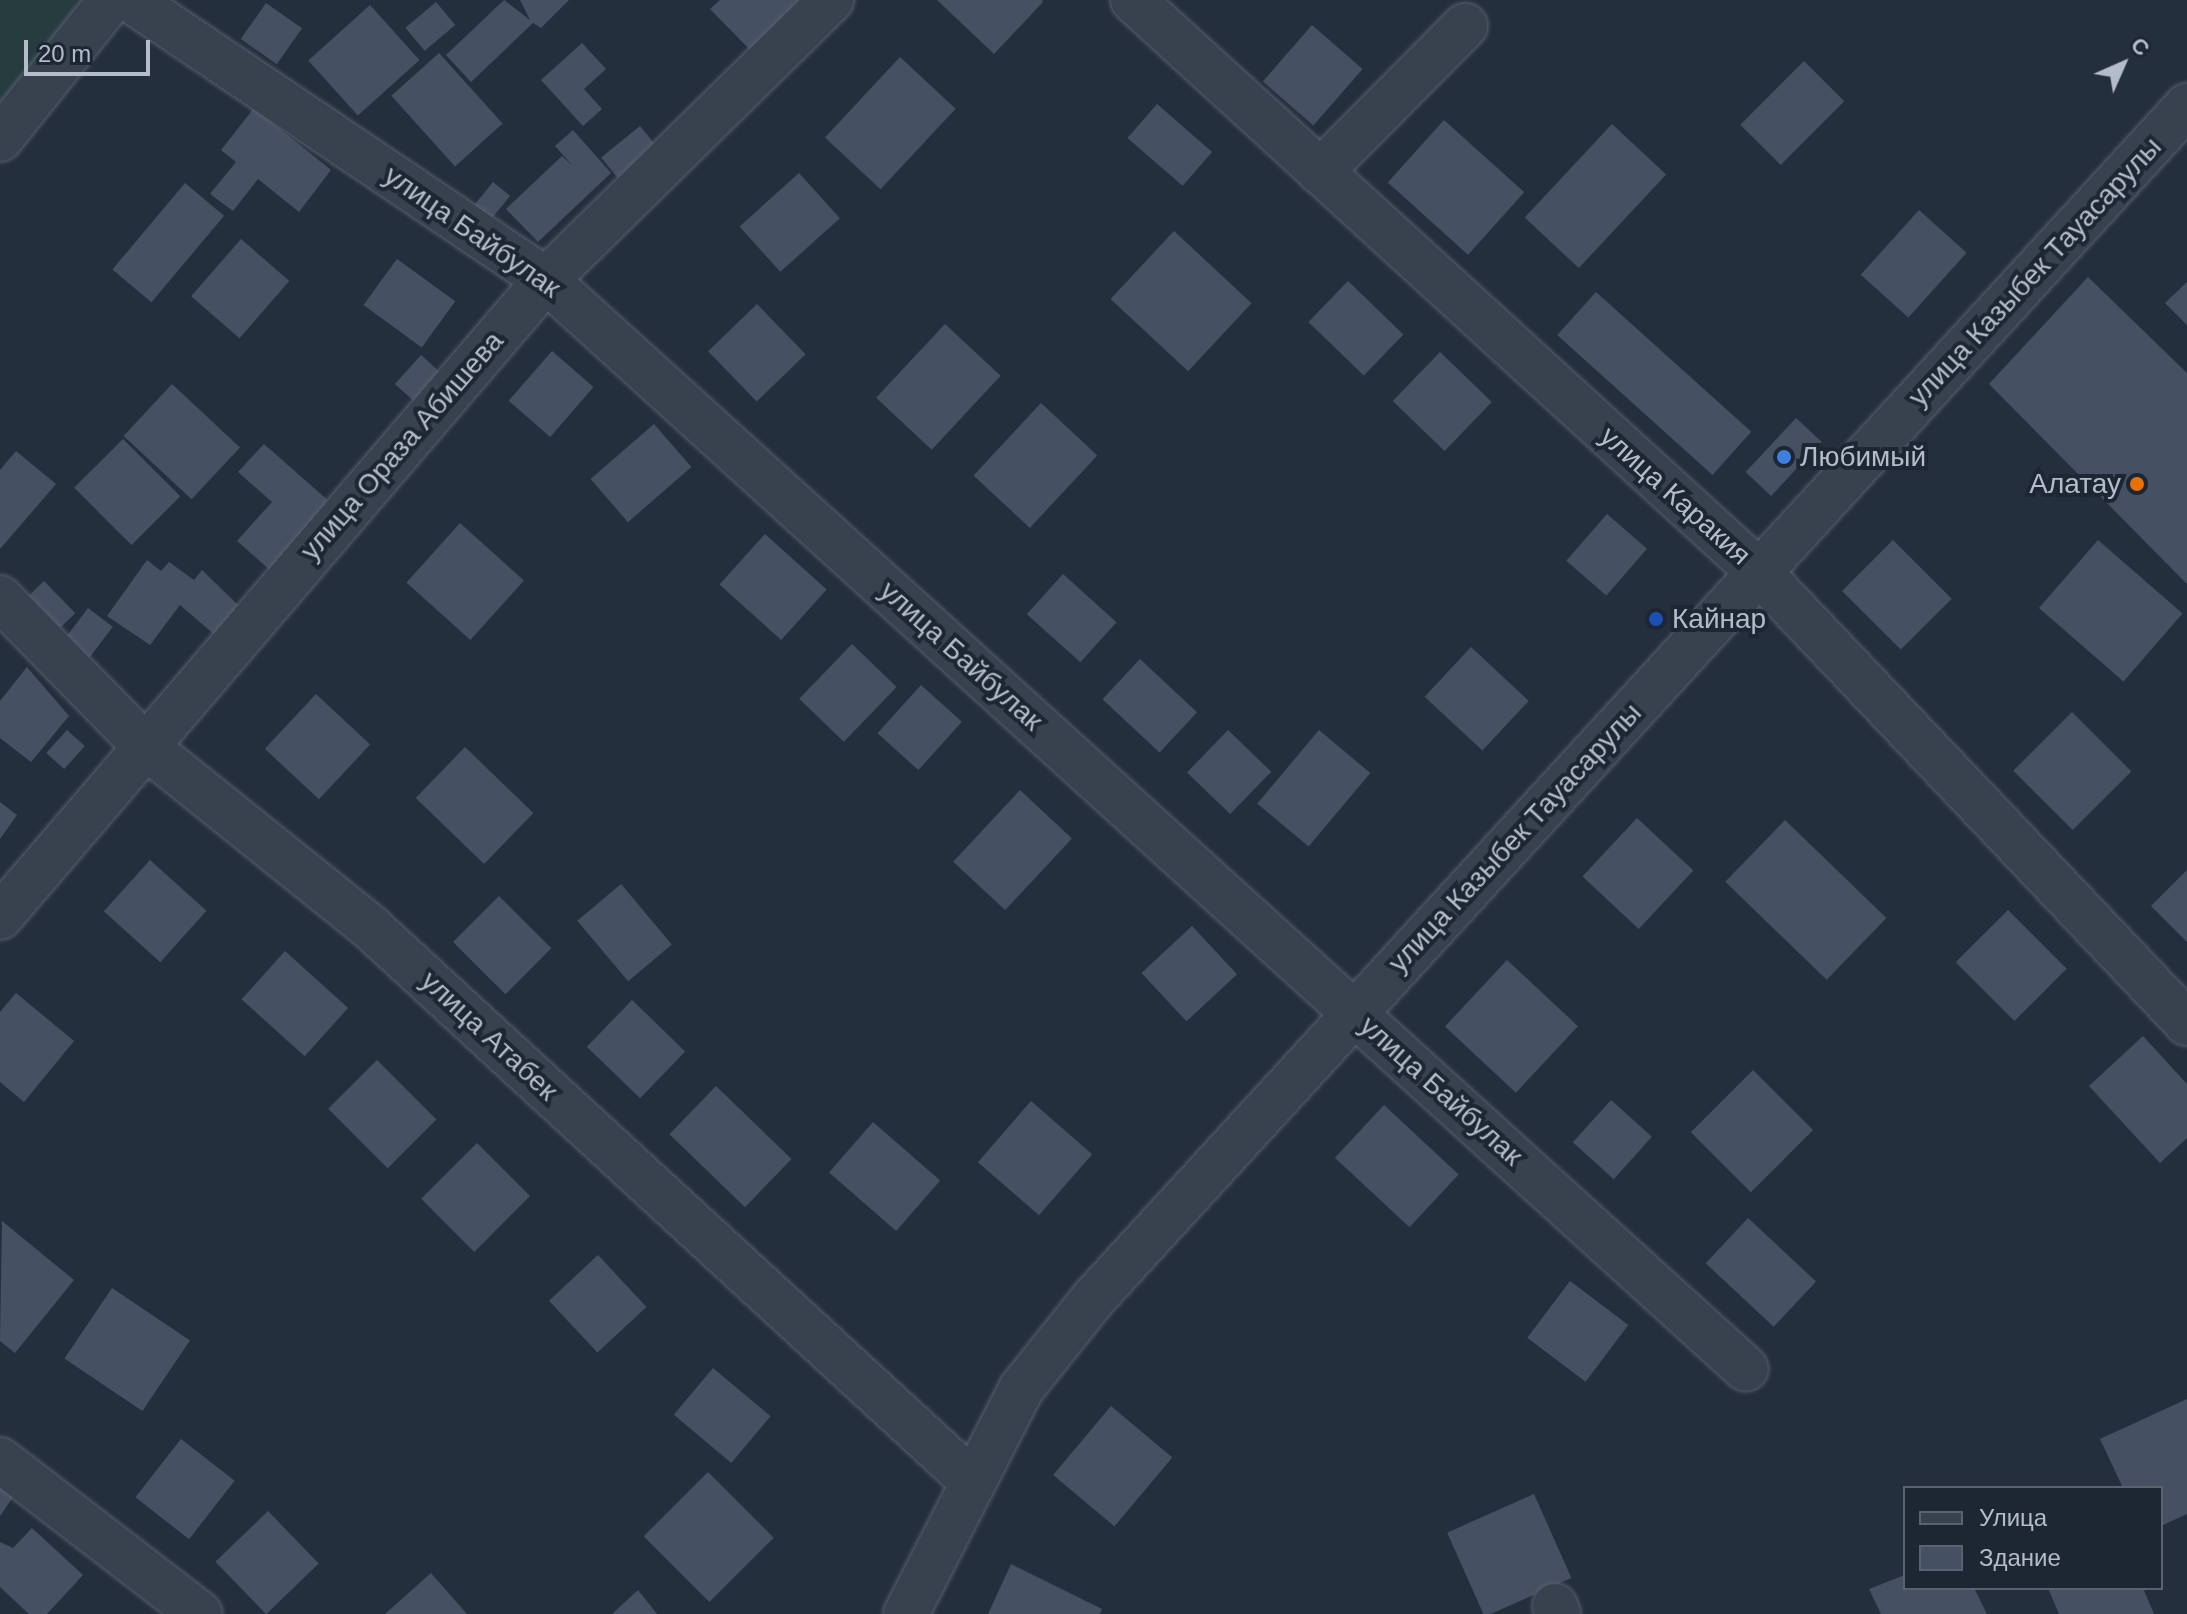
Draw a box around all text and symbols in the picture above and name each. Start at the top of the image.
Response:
scale bar [28,24,154,74]
north arrow [2083,24,2163,104]
text: С [2126,32,2155,61]
text: 20 m [38,40,91,67]
street label: улица Казыбек Тауасарулы [1901,130,2169,414]
street label: улица Байбулак [377,159,567,305]
street label: улица Ораза Абишева [294,325,510,567]
street label: улица Каракия [1593,420,1757,572]
place label: Любимый [1800,440,1926,474]
marker: Любимый [1775,448,1793,466]
place label: Алатау [2029,467,2121,501]
marker: Алатау [2128,475,2146,493]
street label: улица Байбулак [873,574,1049,738]
place label: Кайнар [1672,602,1766,636]
marker: Кайнар [1647,610,1665,628]
street label: улица Казыбек Тауасарулы [1381,696,1649,980]
street label: улица Атабек [414,964,564,1108]
street label: улица Байбулак [1353,1009,1529,1173]
legend [1903,1486,2163,1590]
text: Улица [1979,1504,2047,1531]
text: Здание [1979,1544,2061,1571]

